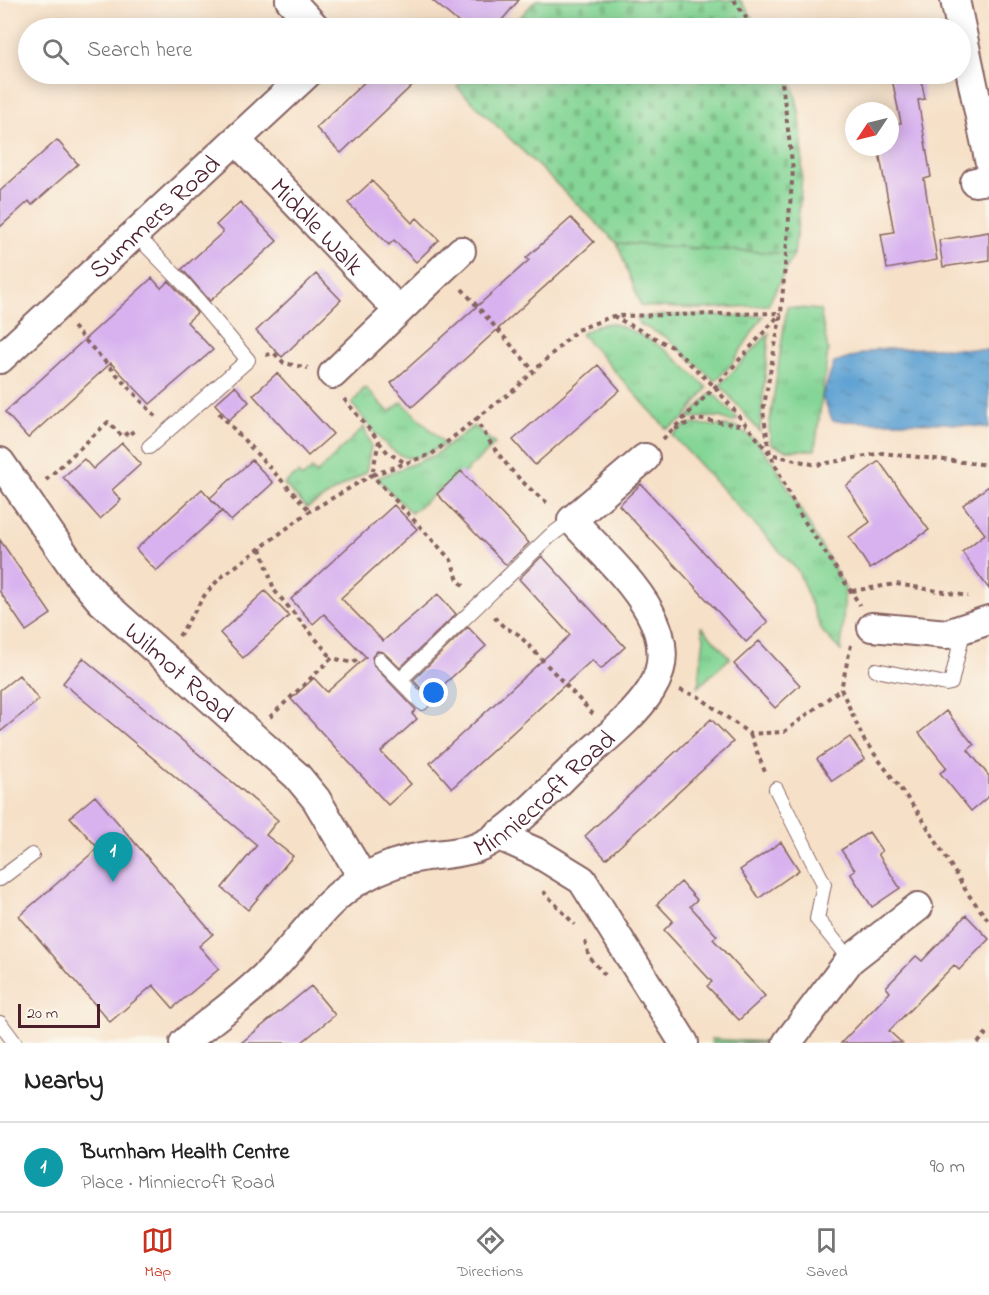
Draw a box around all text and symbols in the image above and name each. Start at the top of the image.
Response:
search box [18,18,971,84]
icon: search [39,35,72,68]
text: Search here [87,35,192,67]
north arrow [845,102,899,156]
street label: Summers Road [81,147,231,289]
street label: Middle Walk [260,170,372,286]
street label: Wilmot Road [115,614,242,734]
your location [419,678,448,707]
street label: Minniecroft Road [468,722,626,869]
pin: 1 [94,832,132,882]
scale bar [18,1001,100,1028]
text: 20 m [27,1002,58,1026]
text: Nearby [24,1063,103,1101]
text: Burnham Health Centre [81,1137,289,1169]
text: 1 [40,1153,47,1182]
text: 90 m [930,1153,965,1182]
text: Place · Minniecroft Road [81,1169,275,1198]
tab: Map [141,1224,174,1284]
tab: Directions [457,1224,523,1284]
tab: Saved [806,1224,848,1284]

